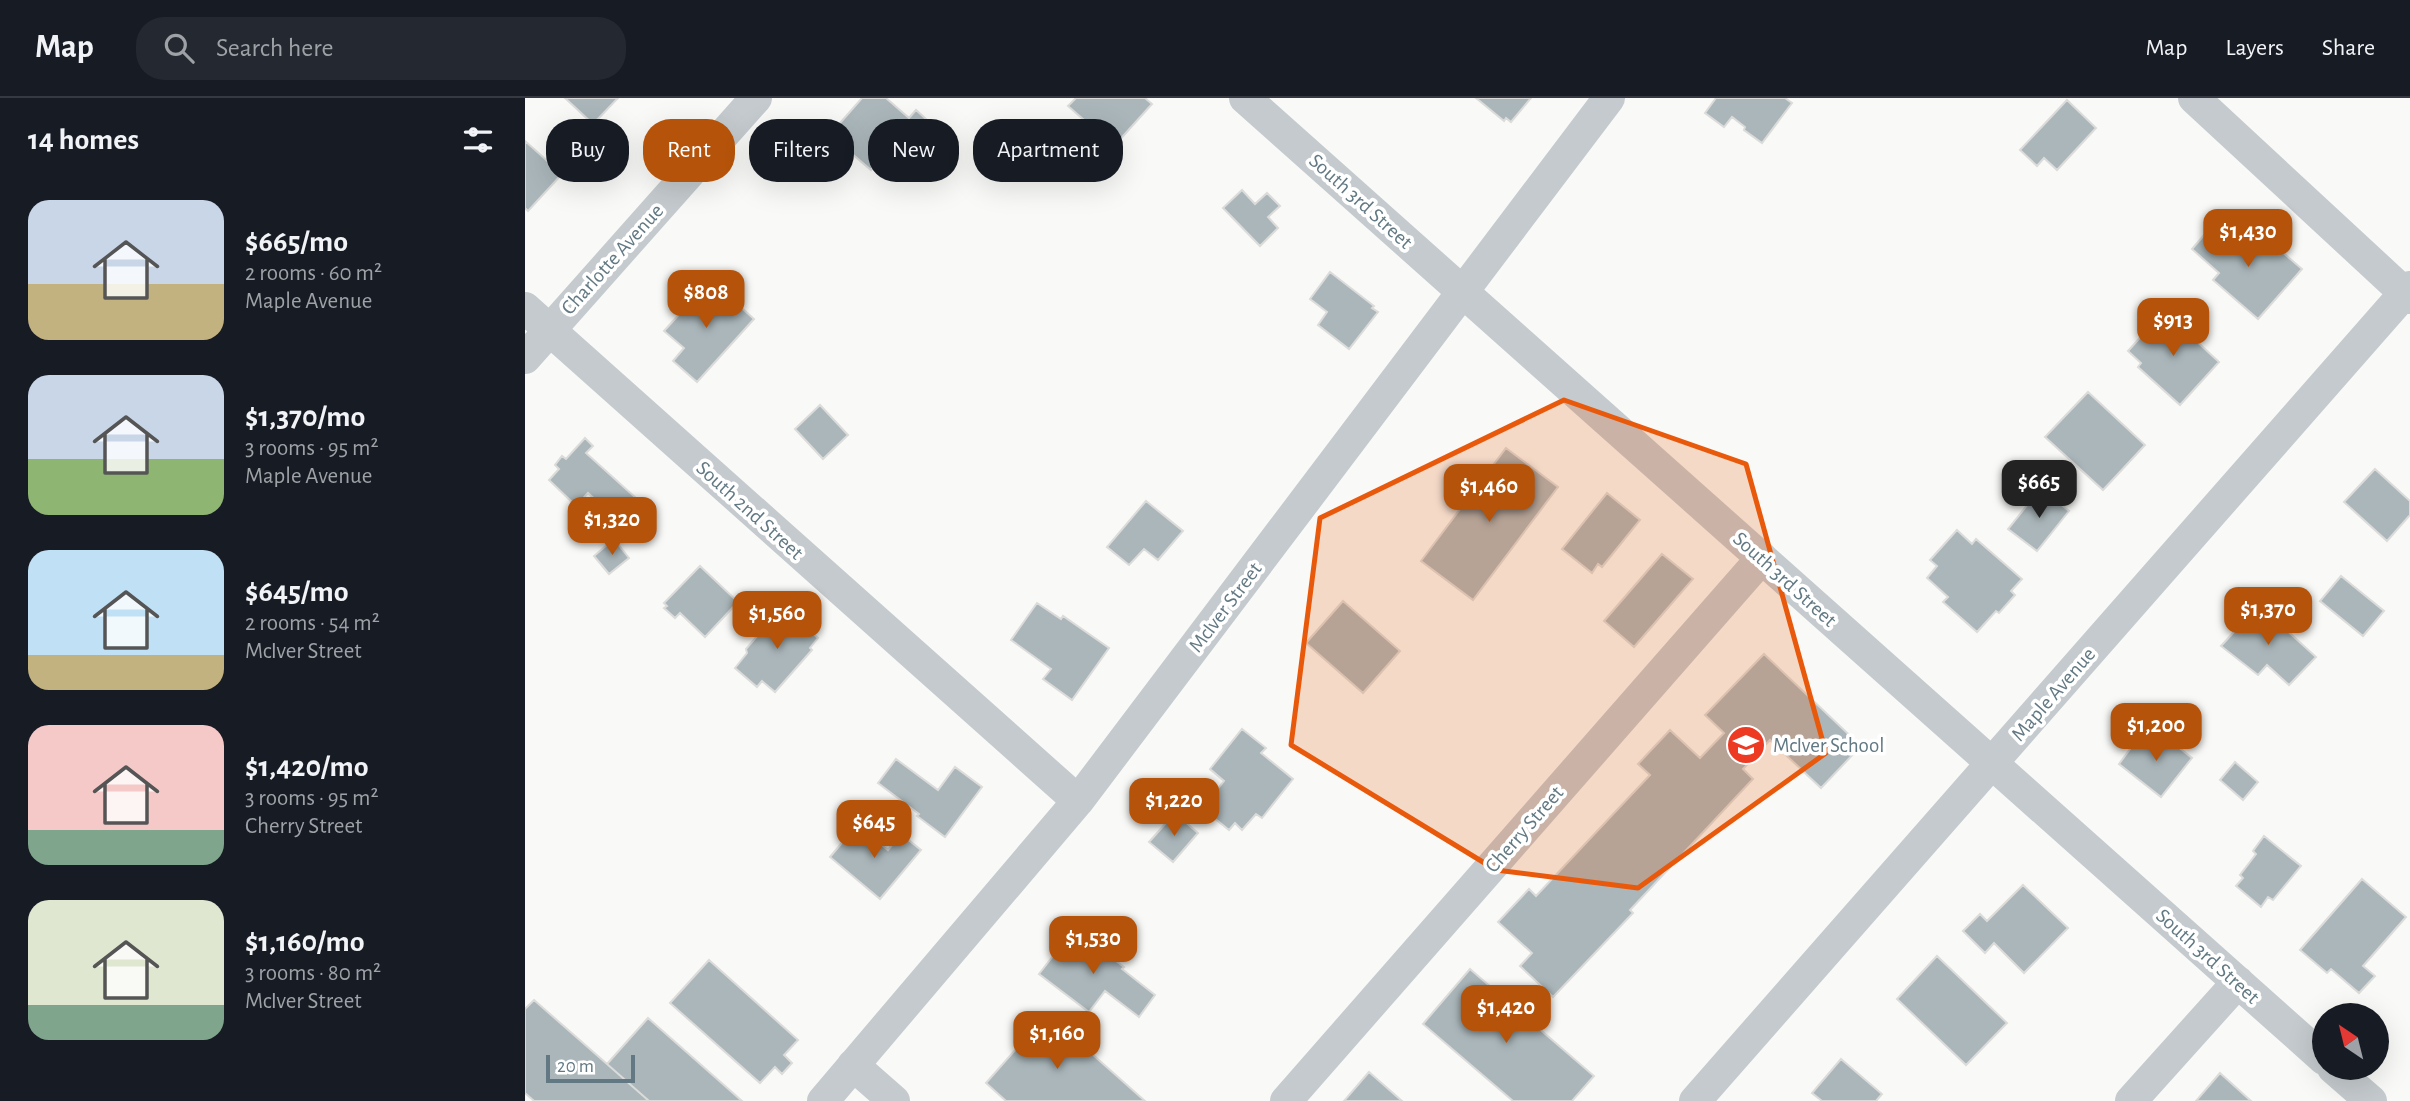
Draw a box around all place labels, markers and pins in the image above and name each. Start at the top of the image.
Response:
pin: $1,430 [2191,209,2305,269]
pin: $808 [665,271,747,330]
pin: $913 [2132,299,2214,358]
pin: $665 [1998,460,2080,520]
pin: $1,460 [1432,464,1546,524]
pin: $1,320 [555,498,669,557]
pin: $1,370 [2211,588,2325,647]
pin: $1,560 [720,592,834,651]
pin: $1,200 [2099,704,2213,763]
school or university icon: McIver School [1725,724,1767,766]
place label: McIver School [1773,735,1884,756]
pin: $1,220 [1117,778,1231,838]
pin: $645 [833,800,915,860]
pin: $1,530 [1036,916,1150,976]
pin: $1,420 [1449,986,1563,1045]
pin: $1,160 [1000,1012,1114,1071]

